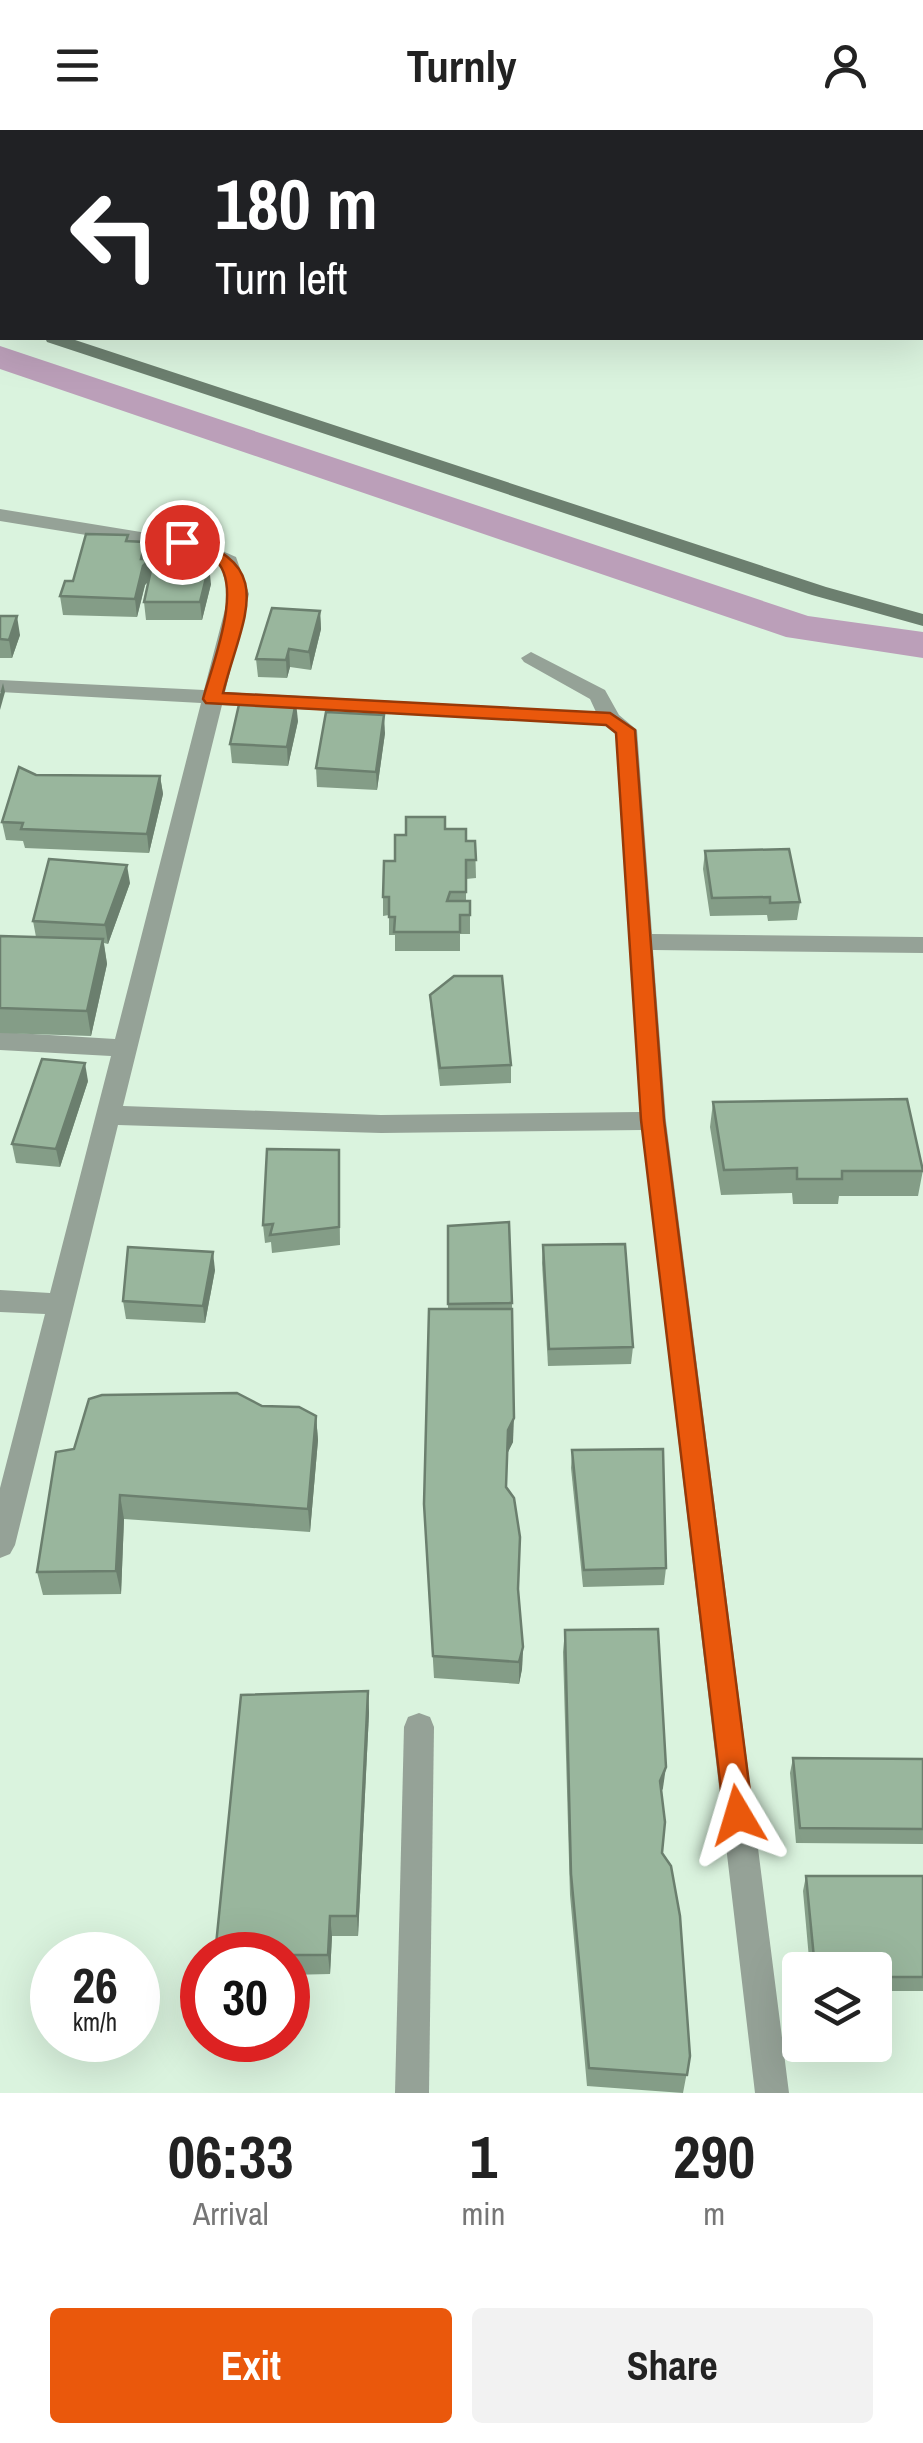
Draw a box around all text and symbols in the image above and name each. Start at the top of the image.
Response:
text: Turnly [406,35,517,96]
icon: menu [50,38,105,93]
icon: person [818,38,873,93]
text: 180 m [215,157,378,251]
icon: left [50,170,180,300]
text: Turn left [215,247,347,308]
pin [140,500,225,585]
icon: arrive [155,515,210,570]
position arrow [686,1763,790,1867]
speed limit sign: 30 [180,1932,310,2062]
text: 26 [72,1951,118,2019]
map controls [782,1952,892,2062]
button: layers [782,1952,892,2062]
text: km/h [73,2005,117,2039]
text: 06:33 [168,2116,294,2197]
text: 1 [470,2116,497,2197]
text: 290 [673,2116,755,2197]
text: Arrival [193,2192,269,2235]
text: min [461,2192,505,2235]
text: m [703,2192,725,2235]
button: Exit [50,2308,452,2423]
button: Share [472,2308,873,2423]

